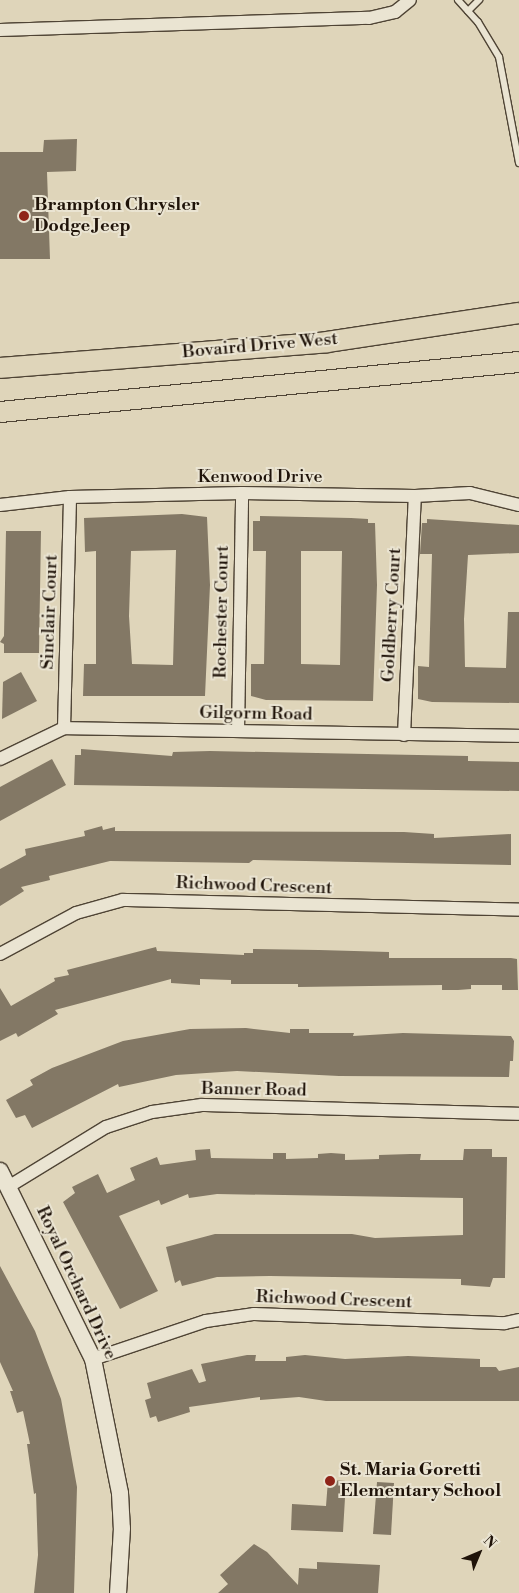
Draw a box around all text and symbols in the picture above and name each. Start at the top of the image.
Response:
place label: Brampton Chrysler Dodge Jeep [34,195,200,238]
marker: Brampton Chrysler Dodge Jeep [18,210,30,222]
street label: Bovaird Drive West [181,328,339,364]
street label: Kenwood Drive [197,466,323,488]
street label: Rochester Court [210,545,234,679]
street label: Goldberry Court [378,547,406,683]
street label: Sinclair Court [37,554,63,670]
street label: Gilgorm Road [199,702,313,726]
street label: Richwood Crescent [175,872,333,900]
street label: Banner Road [201,1078,307,1102]
street label: Royal Orchard Drive [31,1203,121,1363]
street label: Richwood Crescent [255,1286,413,1314]
place label: St. Maria Goretti Elementary School [340,1460,501,1502]
marker: St. Maria Goretti Elementary School [324,1475,336,1487]
north arrow [454,1528,504,1578]
text: N [479,1532,500,1553]

